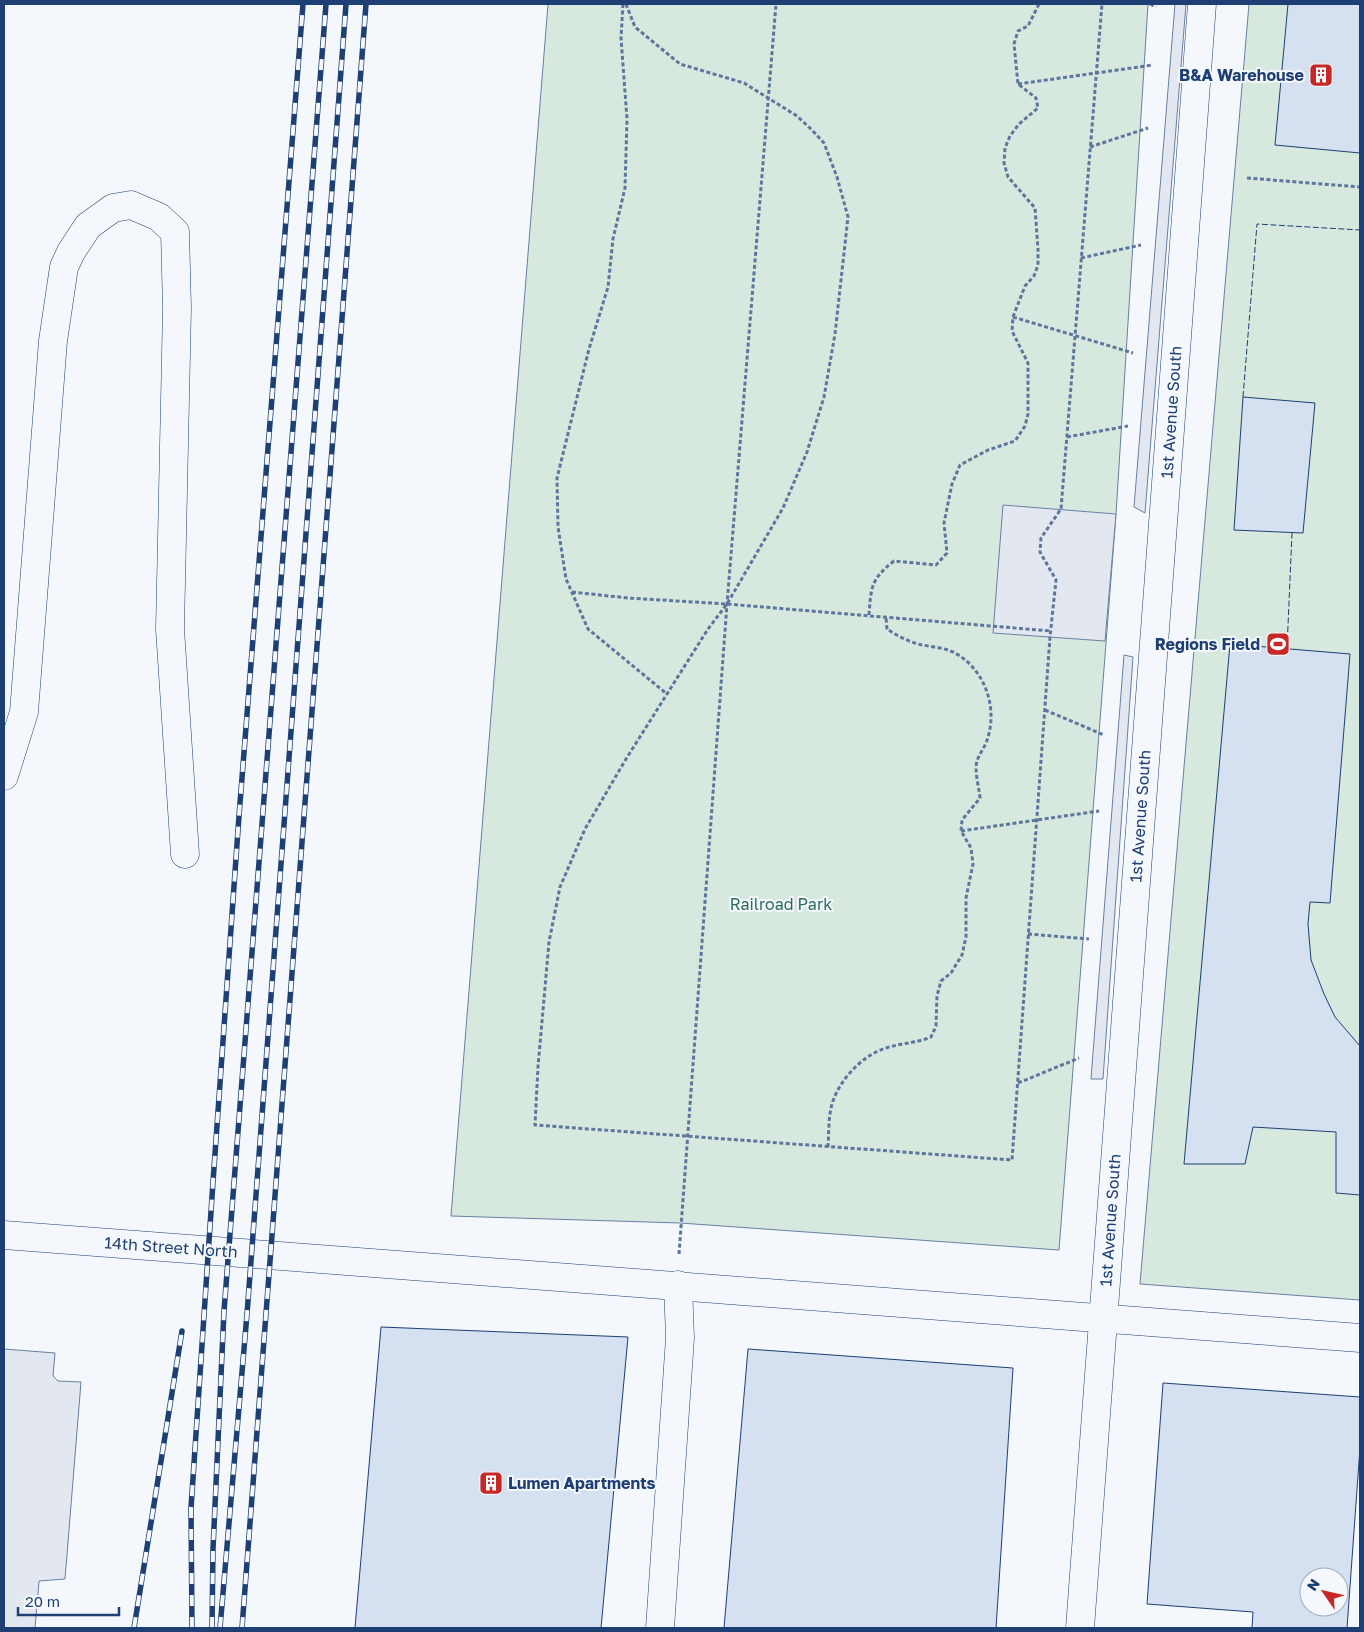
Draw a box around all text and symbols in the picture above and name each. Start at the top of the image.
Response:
building icon: B&A Warehouse [1308,62,1334,88]
place label: B&A Warehouse [1179,65,1304,85]
street label: 1st Avenue South [1156,345,1186,479]
sports icon: Regions Field [1265,631,1291,657]
place label: Regions Field [1155,634,1260,654]
street label: 1st Avenue South [1125,749,1155,883]
park label: Railroad Park [730,894,832,914]
street label: 1st Avenue South [1095,1153,1125,1287]
street label: 14th Street North [104,1232,238,1262]
building icon: Lumen Apartments [478,1470,504,1496]
place label: Lumen Apartments [508,1473,656,1493]
north arrow [1299,1567,1349,1617]
text: N [1303,1575,1323,1594]
scale bar [18,1584,119,1616]
text: 20 m [25,1592,60,1610]

